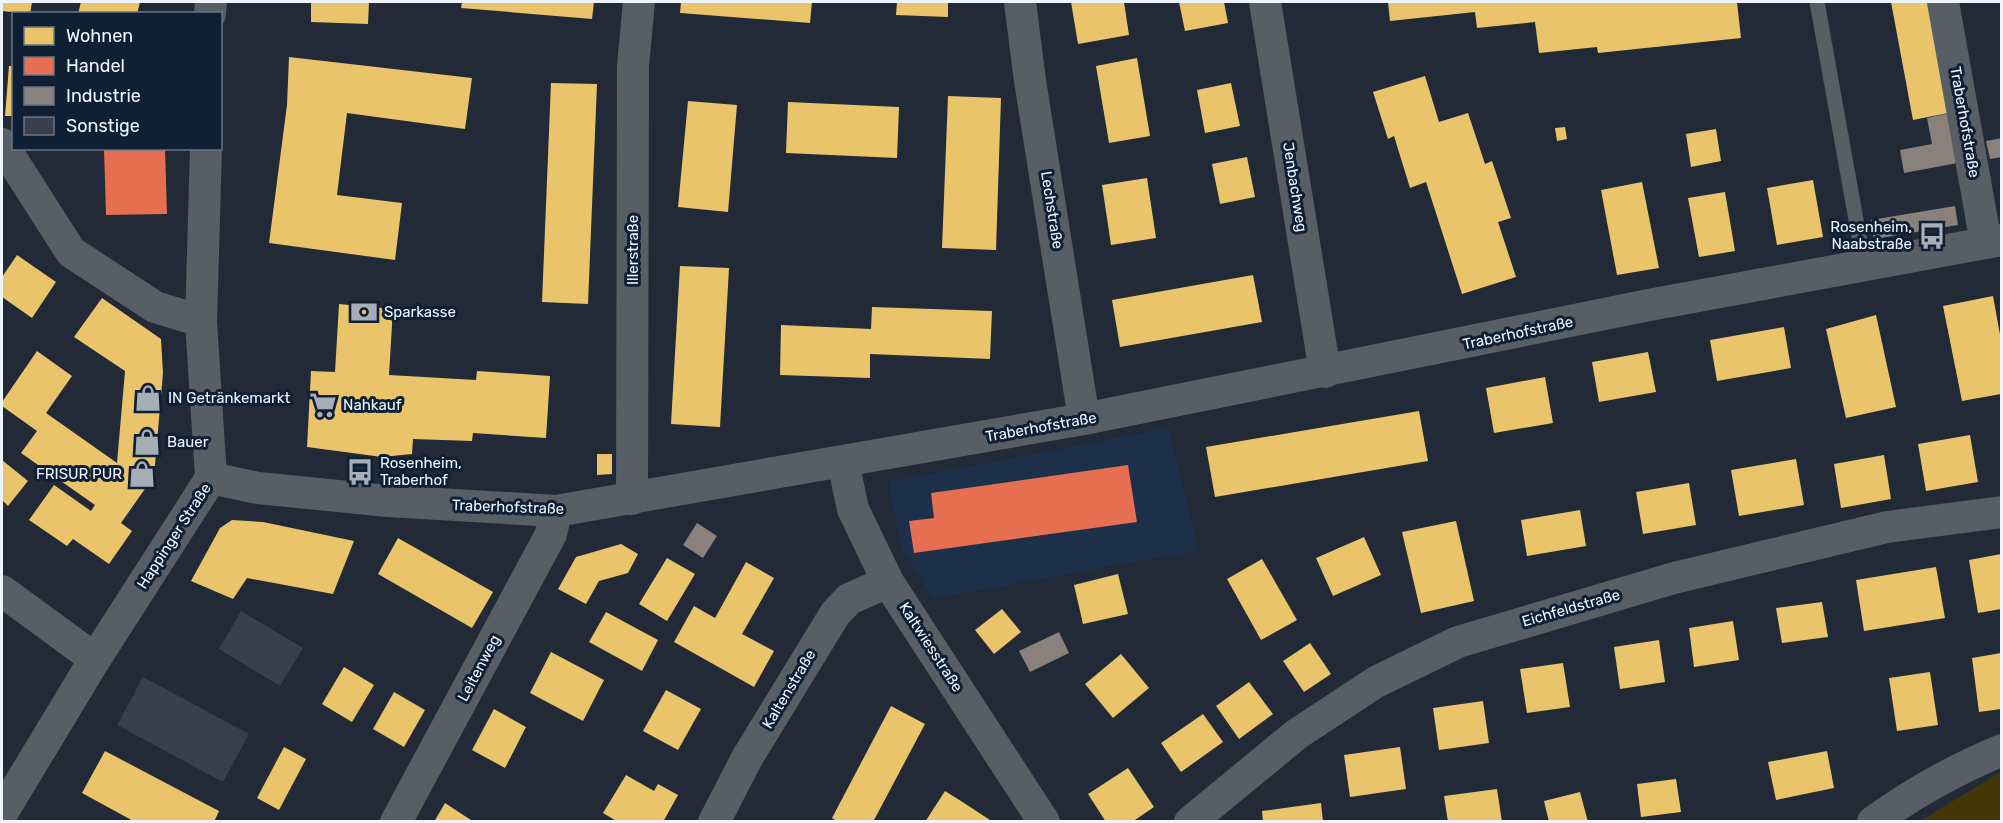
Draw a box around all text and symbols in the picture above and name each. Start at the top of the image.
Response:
legend [12,12,222,150]
text: Wohnen [66,25,133,47]
text: Handel [66,55,125,77]
street label: Traberhofstraße [1946,65,1984,179]
text: Industrie [66,85,141,107]
text: Sonstige [66,115,140,137]
street label: Jenbachweg [1279,141,1311,233]
street label: Lechstraße [1037,170,1067,250]
street label: Illerstraße [624,215,642,285]
place label: Rosenheim, Naabstraße [1830,218,1912,253]
bus stop icon: Rosenheim, Naabstraße [1917,221,1947,251]
bank icon: Sparkasse [349,297,379,327]
place label: Sparkasse [384,303,456,321]
street label: Traberhofstraße [1461,313,1575,353]
shop icon: IN Getränkemarkt [133,383,163,413]
place label: IN Getränkemarkt [168,389,290,407]
supermarket icon: Nahkauf [308,390,338,420]
place label: Nahkauf [343,396,402,414]
street label: Traberhofstraße [984,408,1098,446]
shop icon: Bauer [132,427,162,457]
place label: Bauer [167,433,209,451]
place label: Rosenheim, Traberhof [380,454,462,489]
bus stop icon: Rosenheim, Traberhof [345,457,375,487]
shop icon: FRISUR PUR [127,459,157,489]
place label: FRISUR PUR [36,465,122,483]
street label: Happinger Straße [133,480,215,592]
street label: Traberhofstraße [452,496,564,518]
street label: Eichfeldstraße [1520,585,1622,631]
street label: Kaltwiesstraße [895,599,967,695]
street label: Leitenweg [454,632,504,704]
street label: Kaltenstraße [758,646,820,732]

